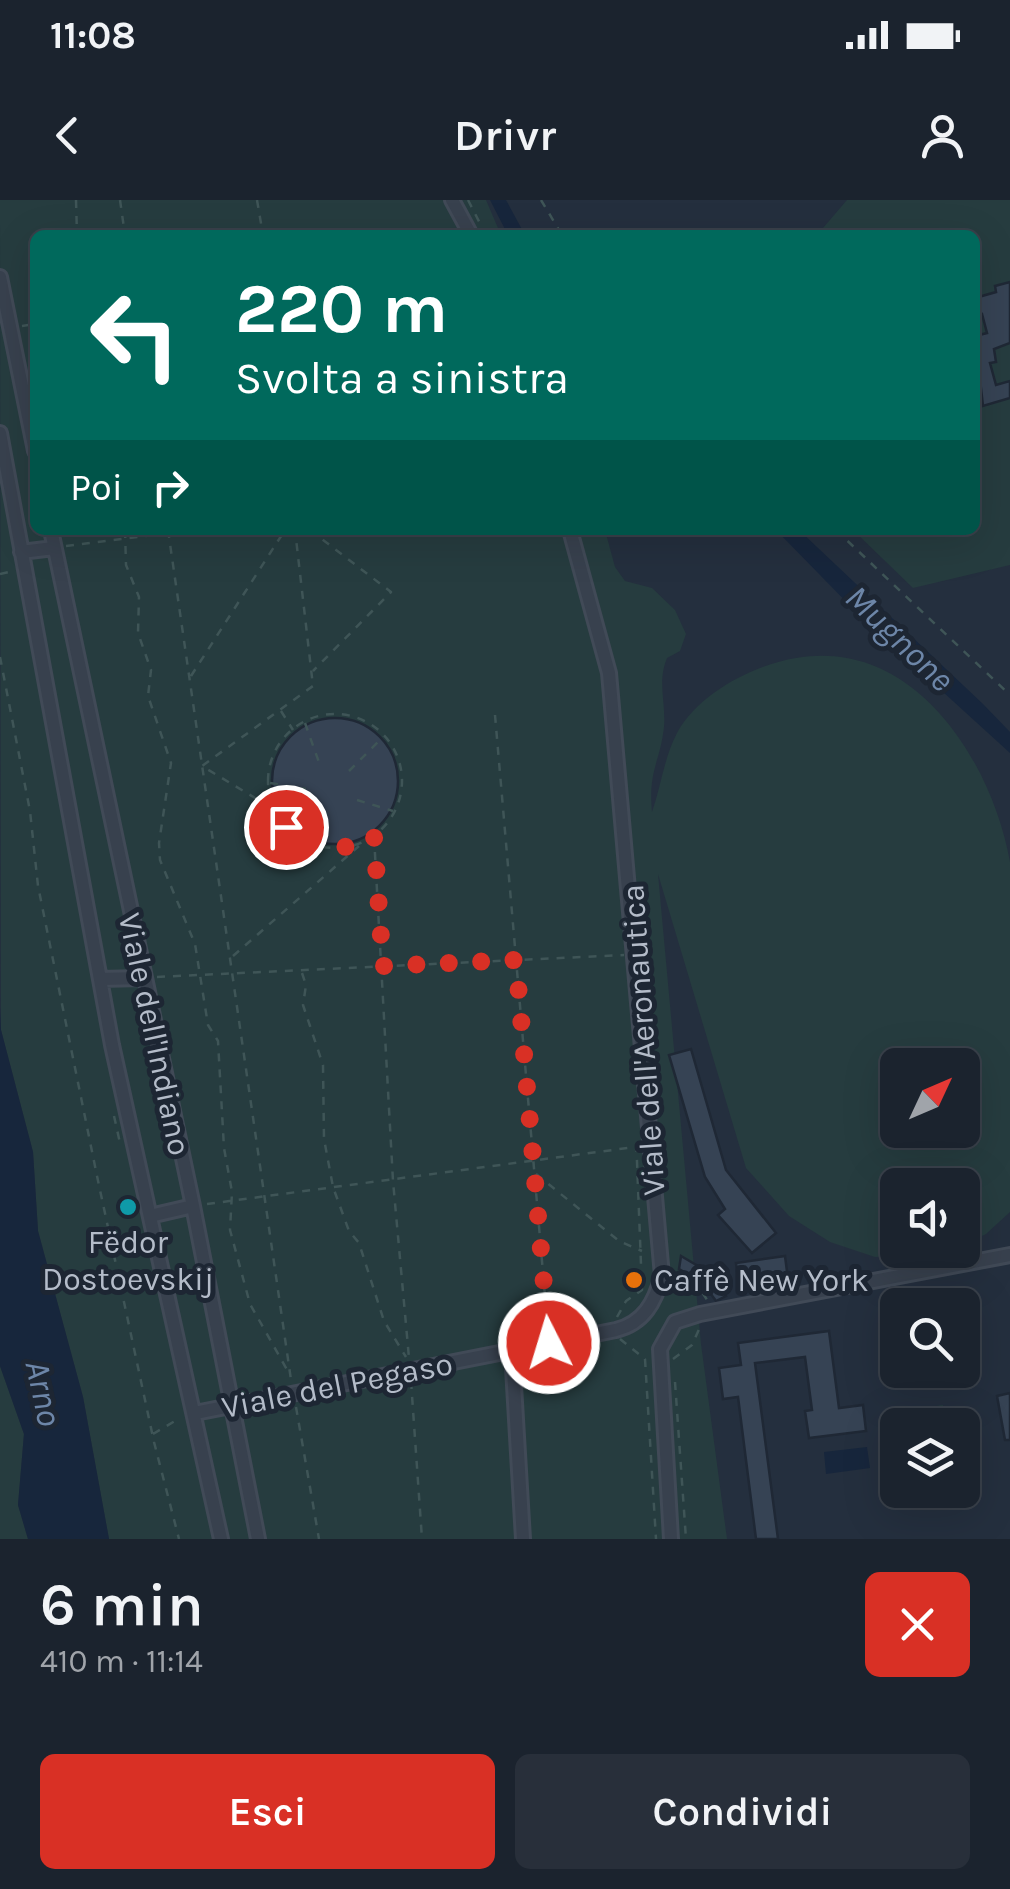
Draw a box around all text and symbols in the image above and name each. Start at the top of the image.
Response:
text: 11:08 [50,13,136,58]
icon: back [40,108,95,163]
icon: person [915,108,970,163]
text: Drivr [454,109,556,161]
text: 220 m [235,268,448,350]
icon: left [70,270,200,400]
text: Svolta a sinistra [235,352,569,404]
icon: right [143,460,198,515]
text: Poi [70,465,123,510]
water label: Mugnone [837,577,962,700]
pin [244,785,329,870]
icon: arrive [259,800,314,855]
street label: Viale dell'Aeronautica [614,883,673,1197]
street label: Viale dell'Indiano [111,909,198,1159]
north arrow [880,1048,980,1148]
map controls [880,1048,980,1508]
button: sound [880,1168,980,1268]
marker: Fëdor Dostoevskij [117,1196,139,1218]
place label: Fëdor Dostoevskij [42,1224,214,1298]
place label: Caffè New York [654,1262,869,1299]
marker: Caffè New York [623,1269,645,1291]
button: search [880,1288,980,1388]
position arrow [497,1291,601,1395]
street label: Viale del Pegaso [219,1345,456,1426]
water label: Arno [17,1356,70,1430]
button: layers [880,1408,980,1508]
text: 6 min [40,1570,204,1640]
button: close [865,1572,970,1677]
text: 410 m · 11:14 [40,1643,203,1680]
button: Esci [40,1754,495,1869]
button: Condividi [515,1754,970,1869]

